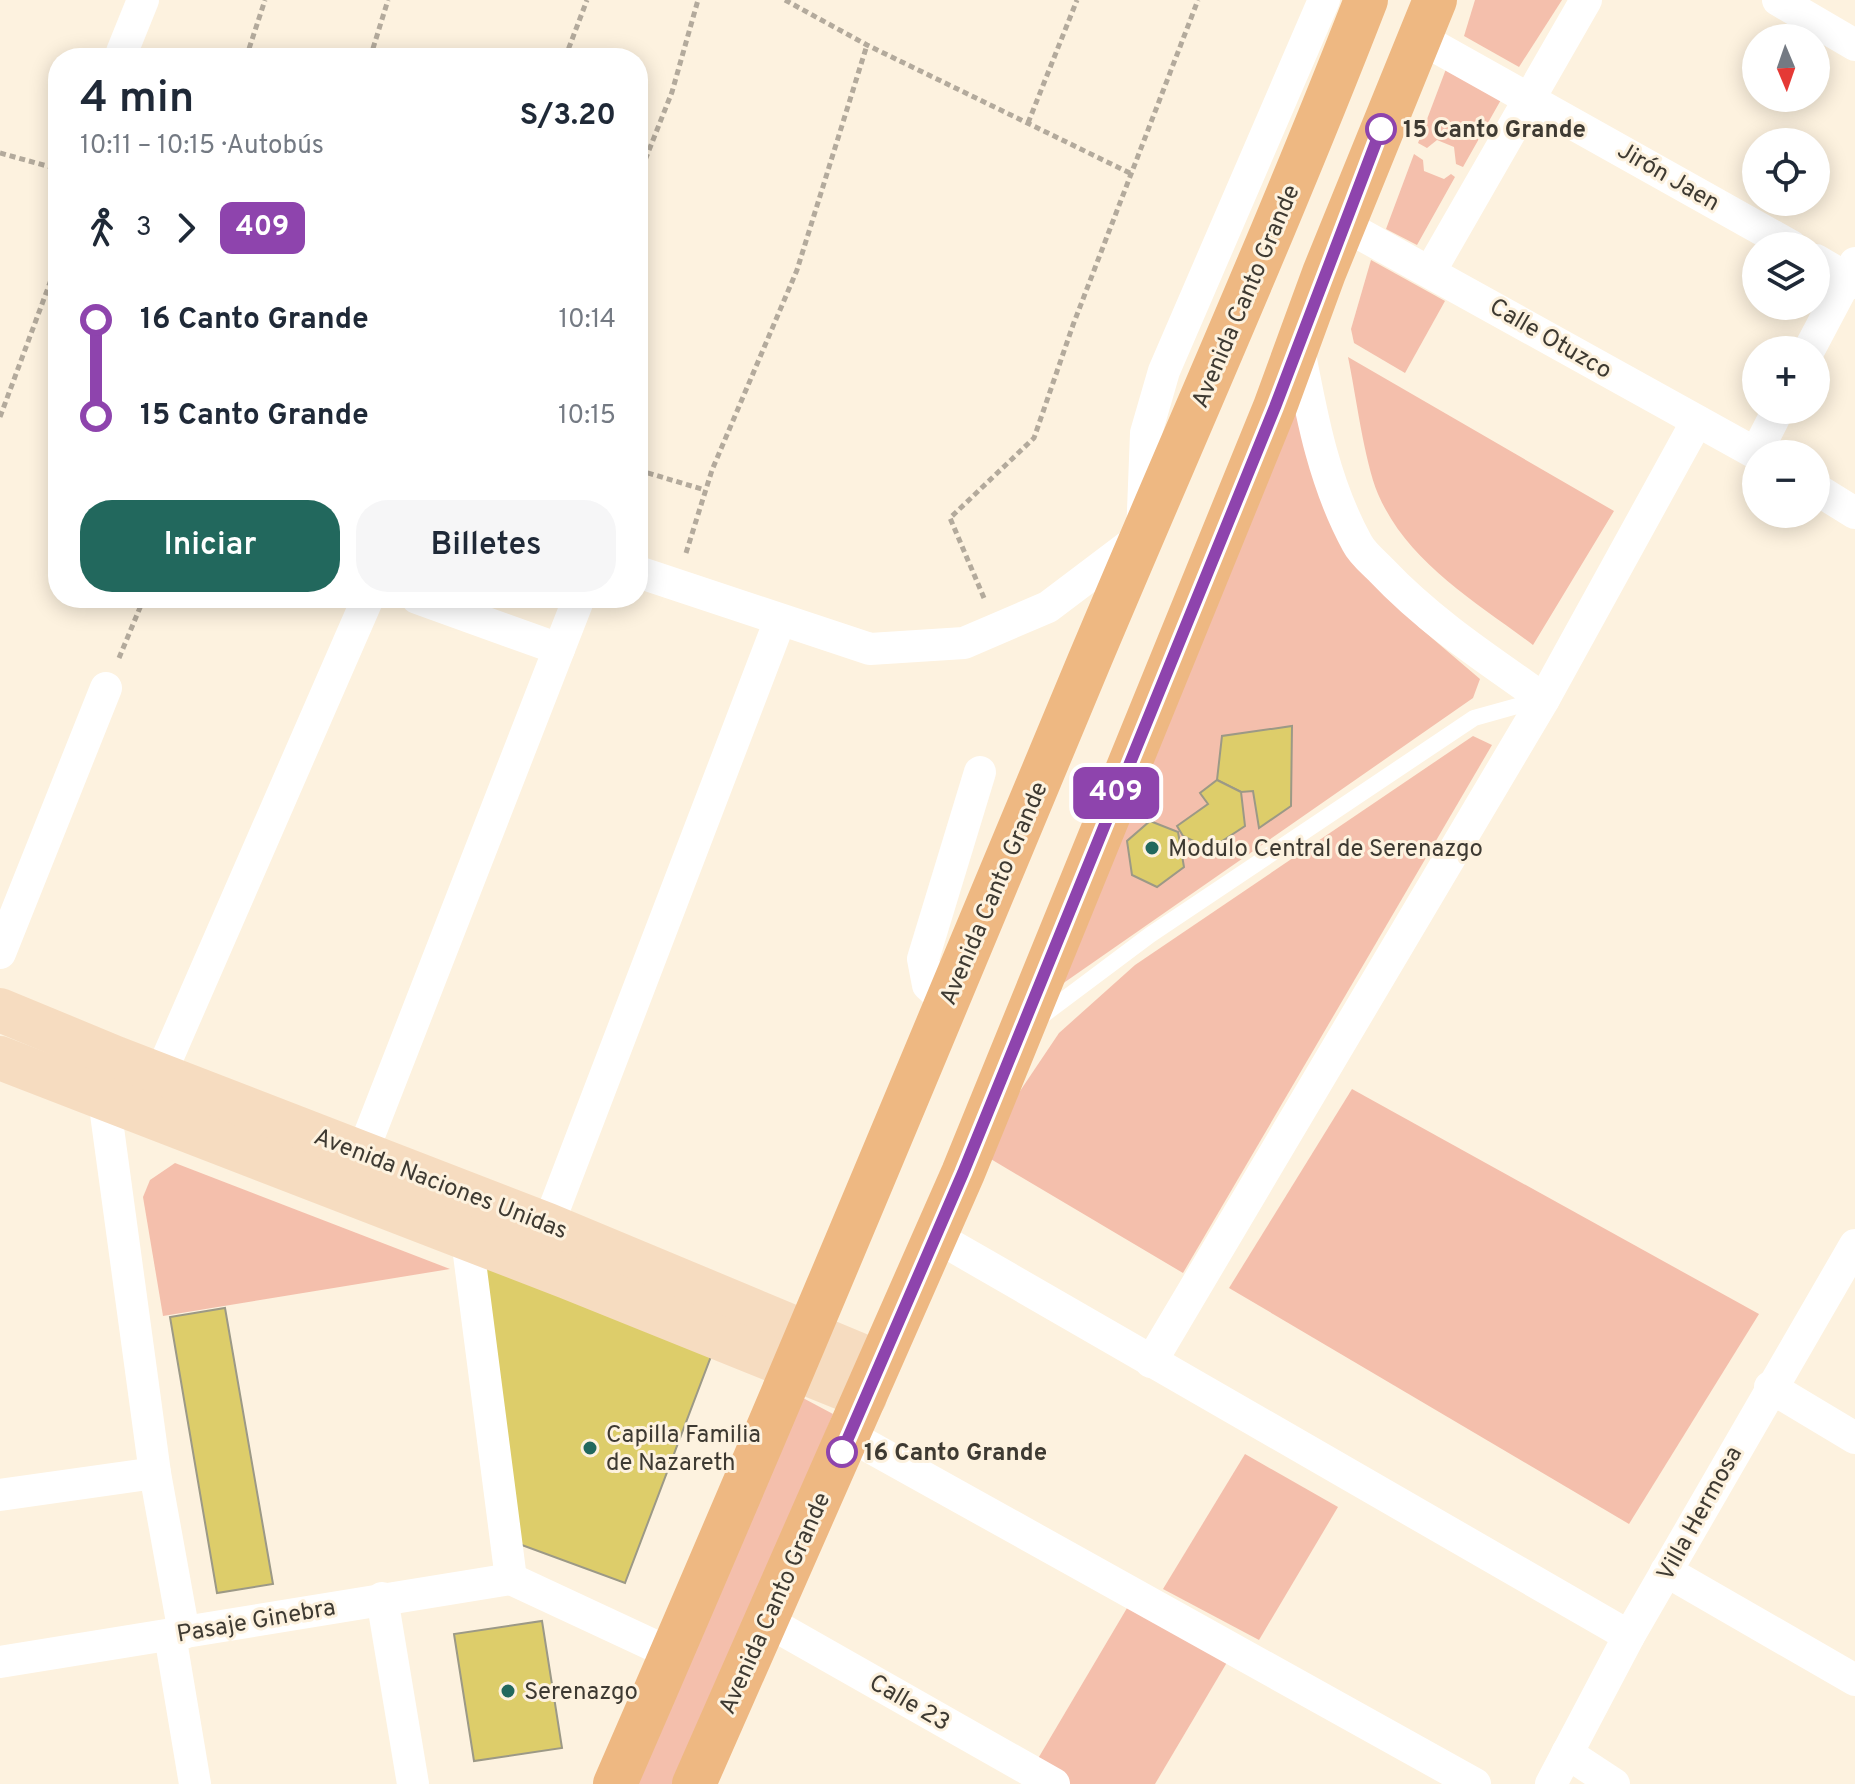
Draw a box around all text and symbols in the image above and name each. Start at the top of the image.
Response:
north arrow [1742,24,1830,112]
map controls [1742,24,1830,528]
text: 4 min [80,72,194,128]
text: S/3.20 [520,98,616,135]
marker: 15 Canto Grande [1366,114,1396,144]
place label: 15 Canto Grande [1403,116,1586,146]
button: locate [1742,128,1830,216]
text: 10:11 – 10:15 · Autobús [80,130,324,163]
street label: Jirón Jaen [1611,136,1725,219]
street label: Avenida Canto Grande [1186,181,1308,413]
icon: walk [80,206,124,250]
icon: forward [164,206,208,250]
text: 409 [236,210,289,246]
text: 3 [136,212,152,245]
button: layers [1742,232,1830,320]
street label: Calle Otuzco [1484,293,1616,387]
text: 16 Canto Grande [140,302,369,339]
text: 10:14 [558,304,616,337]
button: + [1742,336,1830,424]
text: 15 Canto Grande [140,398,369,435]
text: 10:15 [558,400,616,433]
button: − [1742,440,1830,528]
button: Iniciar [80,500,340,592]
button: Billetes [356,500,616,592]
line badge: 409 [1070,767,1162,819]
text: 409 [1089,775,1143,811]
street label: Avenida Canto Grande [934,778,1056,1010]
place label: Modulo Central de Serenazgo [1168,835,1483,865]
marker: Modulo Central de Serenazgo [1143,839,1161,857]
street label: Avenida Naciones Unidas [309,1123,571,1247]
place label: Capilla Familia de Nazareth [606,1421,761,1479]
marker: 16 Canto Grande [827,1437,857,1467]
marker: Capilla Familia de Nazareth [581,1439,599,1457]
place label: 16 Canto Grande [864,1439,1047,1469]
street label: Villa Hermosa [1651,1441,1750,1587]
street label: Avenida Canto Grande [713,1488,838,1719]
street label: Pasaje Ginebra [175,1593,338,1651]
street label: Calle 23 [863,1669,955,1739]
place label: Serenazgo [524,1678,638,1708]
marker: Serenazgo [499,1682,517,1700]

